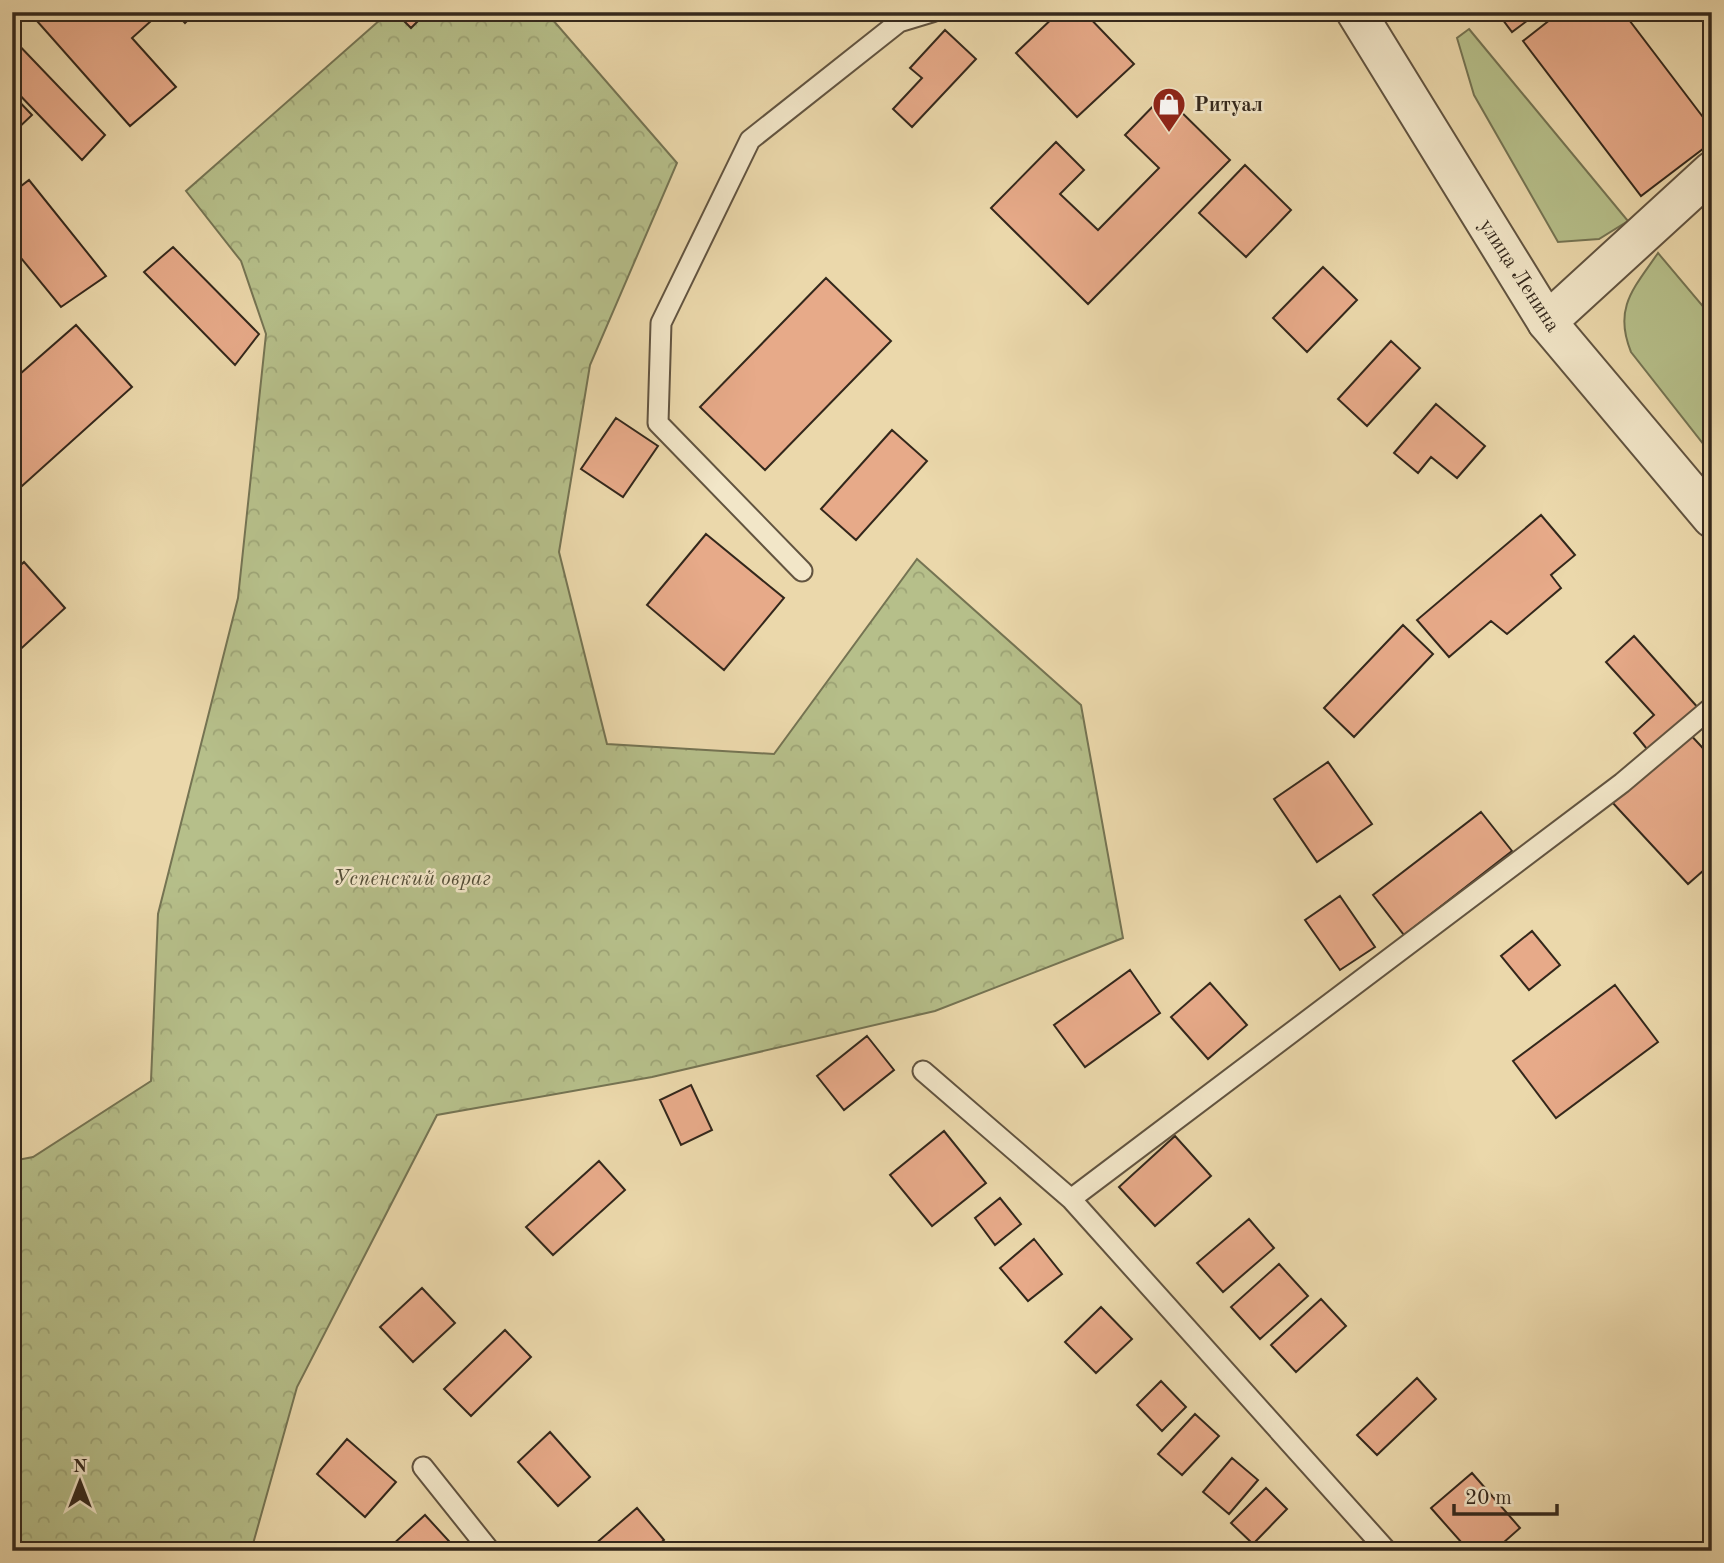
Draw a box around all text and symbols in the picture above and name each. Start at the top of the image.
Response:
shop icon: Ритуал [1150,85,1188,134]
place label: Ритуал [1194,95,1263,116]
street label: улица Ленина [1474,215,1563,336]
park label: Успенский овраг [333,869,491,890]
north arrow [46,1448,116,1518]
text: N [73,1458,88,1477]
scale bar [1454,1472,1558,1516]
text: 20 m [1465,1488,1512,1509]

